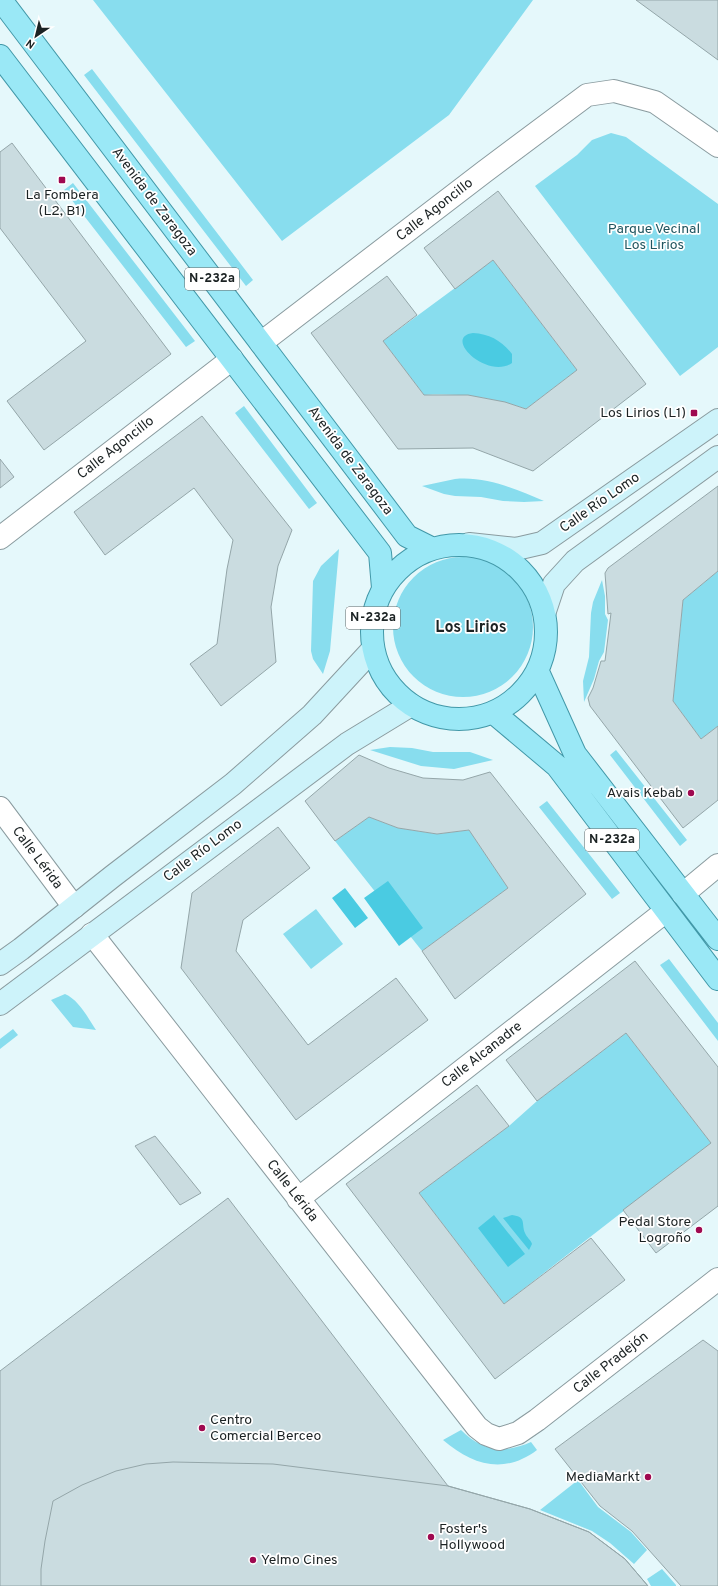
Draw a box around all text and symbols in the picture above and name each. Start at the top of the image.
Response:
north arrow [16,16,56,56]
text: N [24,35,38,51]
street label: Avenida de Zaragoza [108,144,200,260]
marker: La Fombera (L2, B1) [57,175,67,185]
street label: Calle Agoncillo [393,175,477,245]
place label: La Fombera (L2, B1) [25,187,99,220]
park label: Parque Vecinal Los Lirios [608,221,700,254]
road number: N-232a [185,268,239,290]
street label: Avenida de Zaragoza [304,403,396,519]
place label: Los Lirios (L1) [600,405,686,422]
marker: Los Lirios (L1) [689,408,699,418]
street label: Calle Agoncillo [74,413,158,483]
street label: Calle Río Lomo [557,469,644,537]
road number: N-232a [346,607,400,629]
district label: Los Lirios [435,618,507,638]
place label: Avais Kebab [607,785,683,802]
marker: Avais Kebab [686,788,696,798]
street label: Calle Río Lomo [160,816,246,886]
street label: Calle Lérida [8,823,66,893]
road number: N-232a [585,829,639,851]
street label: Calle Alcanadre [438,1018,526,1092]
street label: Calle Lérida [262,1157,322,1225]
place label: Pedal Store Logroño [618,1214,691,1247]
marker: Pedal Store Logroño [694,1225,704,1235]
street label: Calle Pradejón [570,1328,652,1398]
place label: Centro Comercial Berceo [210,1412,322,1445]
marker: Centro Comercial Berceo [197,1423,207,1433]
place label: MediaMarkt [566,1469,640,1486]
marker: MediaMarkt [643,1472,653,1482]
place label: Foster's Hollywood [439,1521,505,1554]
marker: Foster's Hollywood [426,1532,436,1542]
place label: Yelmo Cines [261,1552,338,1569]
marker: Yelmo Cines [248,1555,258,1565]

